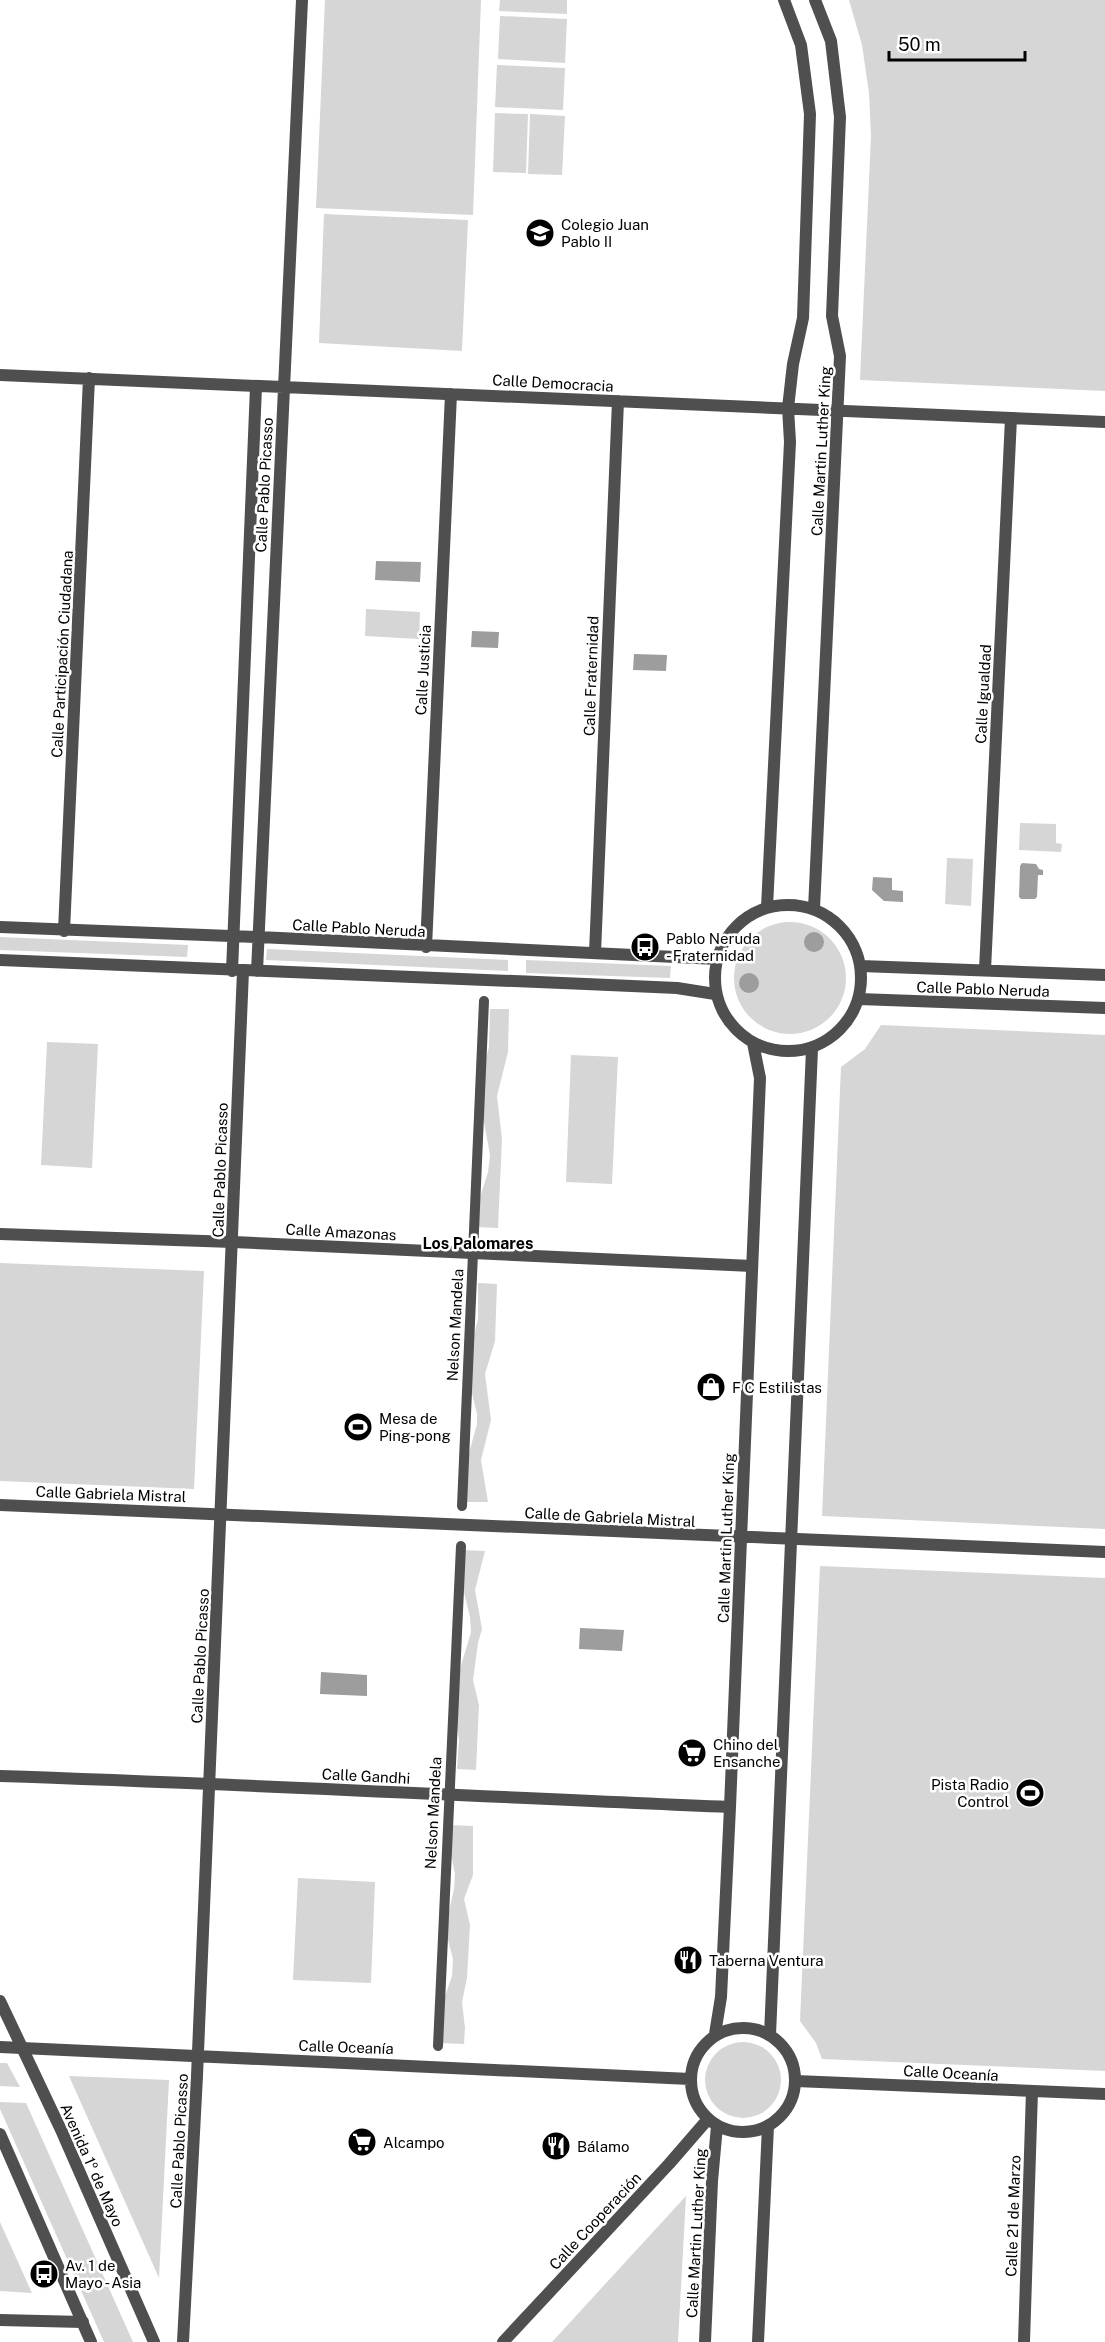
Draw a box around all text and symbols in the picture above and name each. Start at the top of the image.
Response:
scale bar [889,24,1026,62]
text: 50 m [898,34,941,55]
place label: Colegio Juan Pablo II [561,216,649,250]
school or university icon: Colegio Juan Pablo II [524,217,556,249]
street label: Calle Martin Luther King [808,366,834,536]
street label: Calle Democracia [492,371,614,395]
street label: Calle Pablo Picasso [252,417,276,553]
street label: Calle Participación Ciudadana [48,550,76,758]
street label: Calle Fraternidad [580,616,602,736]
street label: Calle Justicia [412,624,434,716]
street label: Calle Igualdad [972,644,994,744]
street label: Calle Pablo Neruda [292,916,426,940]
place label: Pablo Neruda - Fraternidad [666,930,760,964]
bus stop icon: Pablo Neruda - Fraternidad [629,931,661,963]
street label: Calle Pablo Neruda [916,978,1050,1000]
street label: Calle Pablo Picasso [209,1102,231,1238]
street label: Calle Amazonas [285,1221,397,1243]
district label: Los Palomares [422,1234,534,1253]
street label: Nelson Mandela [444,1268,466,1382]
shop icon: F C Estilistas [695,1371,727,1403]
place label: F C Estilistas [732,1379,822,1396]
place label: Mesa de Ping-pong [379,1410,451,1444]
sports icon: Mesa de Ping-pong [342,1411,374,1443]
street label: Calle Martin Luther King [715,1453,737,1623]
street label: Calle Gabriela Mistral [36,1483,186,1505]
street label: Calle de Gabriela Mistral [524,1504,696,1530]
street label: Calle Pablo Picasso [188,1588,212,1724]
place label: Chino del Ensanche [713,1736,780,1770]
supermarket icon: Chino del Ensanche [676,1737,708,1769]
street label: Nelson Mandela [422,1756,444,1870]
street label: Calle Gandhi [321,1765,411,1787]
place label: Pista Radio Control [931,1776,1009,1810]
sports icon: Pista Radio Control [1014,1777,1046,1809]
restaurant icon: Taberna Ventura [672,1944,704,1976]
place label: Taberna Ventura [709,1952,824,1969]
street label: Calle Oceanía [298,2037,394,2057]
street label: Calle Oceanía [903,2062,999,2084]
street label: Calle Pablo Picasso [167,2073,191,2209]
street label: Avenida 1º de Mayo [57,2101,127,2229]
supermarket icon: Alcampo [346,2126,378,2158]
restaurant icon: Bálamo [540,2130,572,2162]
place label: Alcampo [383,2134,445,2151]
place label: Bálamo [577,2138,630,2155]
street label: Calle Martin Luther King [683,2148,709,2318]
street label: Calle 21 de Marzo [1002,2155,1024,2277]
street label: Calle Cooperación [546,2169,644,2273]
place label: Av. 1 de Mayo - Asia [65,2257,141,2291]
bus stop icon: Av. 1 de Mayo - Asia [28,2258,60,2290]

